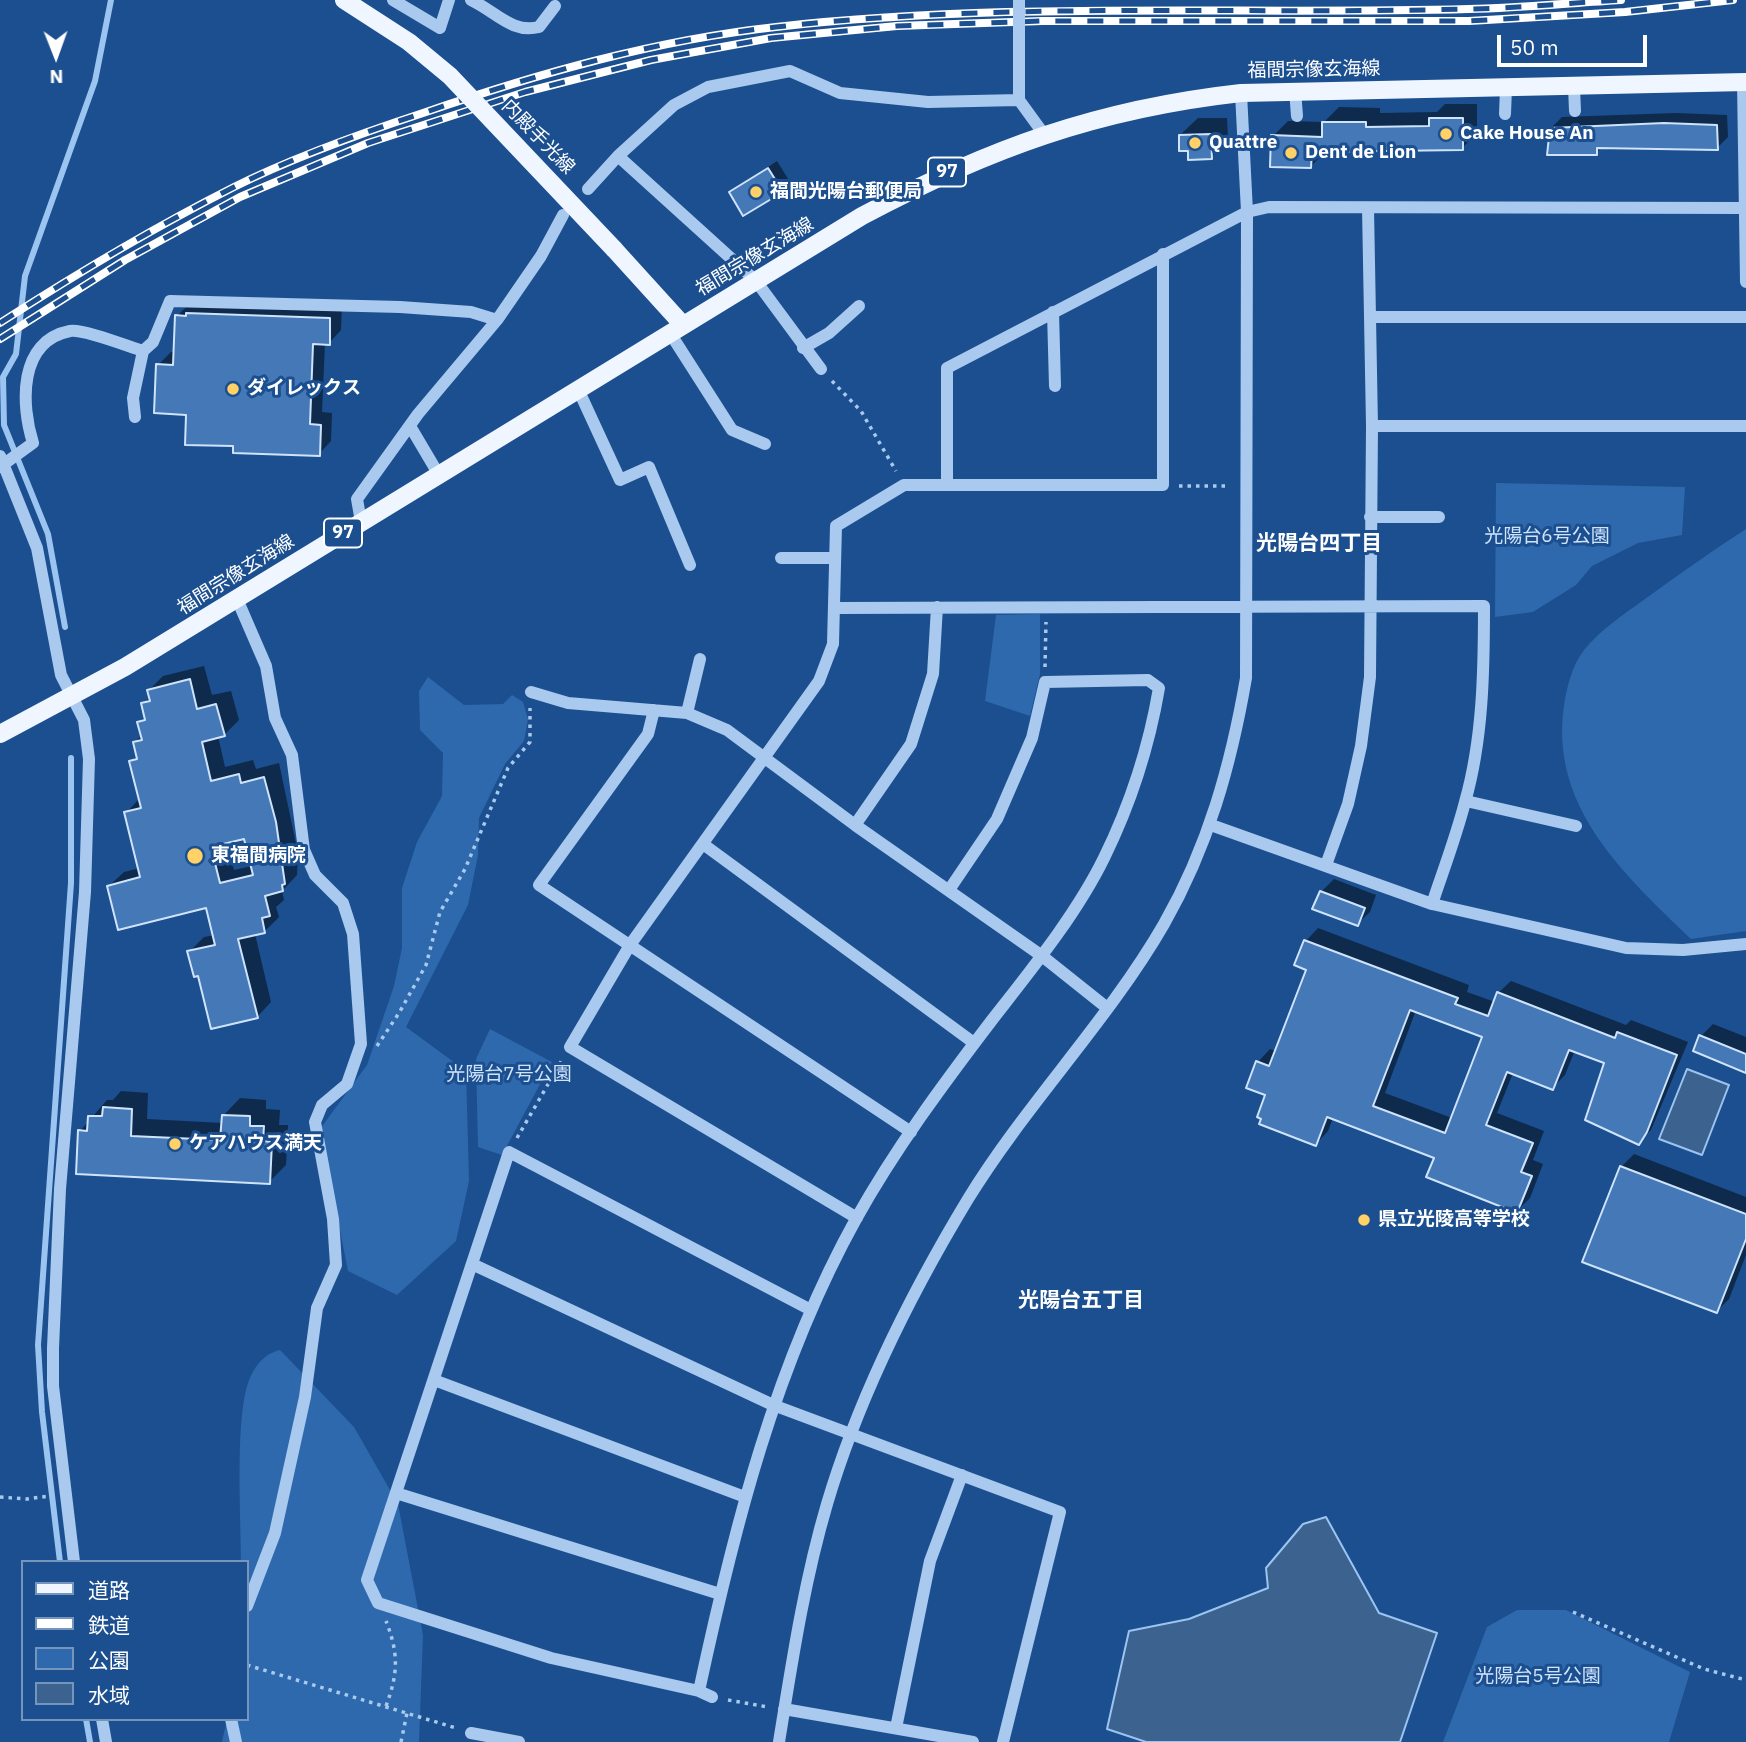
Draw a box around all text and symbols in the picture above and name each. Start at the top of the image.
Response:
north arrow [21,21,91,91]
scale bar [1501,21,1652,65]
text: 50 m [1510,33,1559,61]
street label: 福間宗像玄海線 [1247,57,1381,83]
text: N [49,65,63,89]
street label: 内殿手光線 [497,95,579,179]
place label: Cake House An [1460,123,1594,145]
marker: Cake House An [1438,126,1454,142]
place label: Quattre [1209,132,1277,154]
marker: Quattre [1187,135,1203,151]
place label: Dent de Lion [1305,142,1416,164]
marker: Dent de Lion [1283,145,1299,161]
road number: 97 [928,158,966,187]
place label: 福間光陽台郵便局 [770,181,922,203]
marker: 福間光陽台郵便局 [748,184,764,200]
street label: 福間宗像玄海線 [692,213,818,301]
place label: ダイレックス [247,378,361,400]
marker: ダイレックス [225,381,241,397]
road number: 97 [324,518,362,548]
park label: 光陽台6号公園 [1484,526,1610,548]
street label: 福間宗像玄海線 [174,530,298,620]
district label: 光陽台四丁目 [1256,531,1382,557]
place label: 東福間病院 [211,845,306,867]
marker: 東福間病院 [185,846,205,866]
park label: 光陽台7号公園 [446,1064,572,1086]
place label: ケアハウス満天 [189,1133,322,1155]
marker: ケアハウス満天 [167,1136,183,1152]
place label: 県立光陵高等学校 [1378,1209,1530,1231]
marker: 県立光陵高等学校 [1356,1212,1372,1228]
district label: 光陽台五丁目 [1018,1288,1144,1314]
legend [21,1560,248,1721]
text: 道路 [88,1576,130,1604]
text: 鉄道 [88,1611,130,1639]
text: 公園 [88,1646,130,1674]
park label: 光陽台5号公園 [1475,1666,1601,1688]
text: 水域 [88,1681,130,1709]

